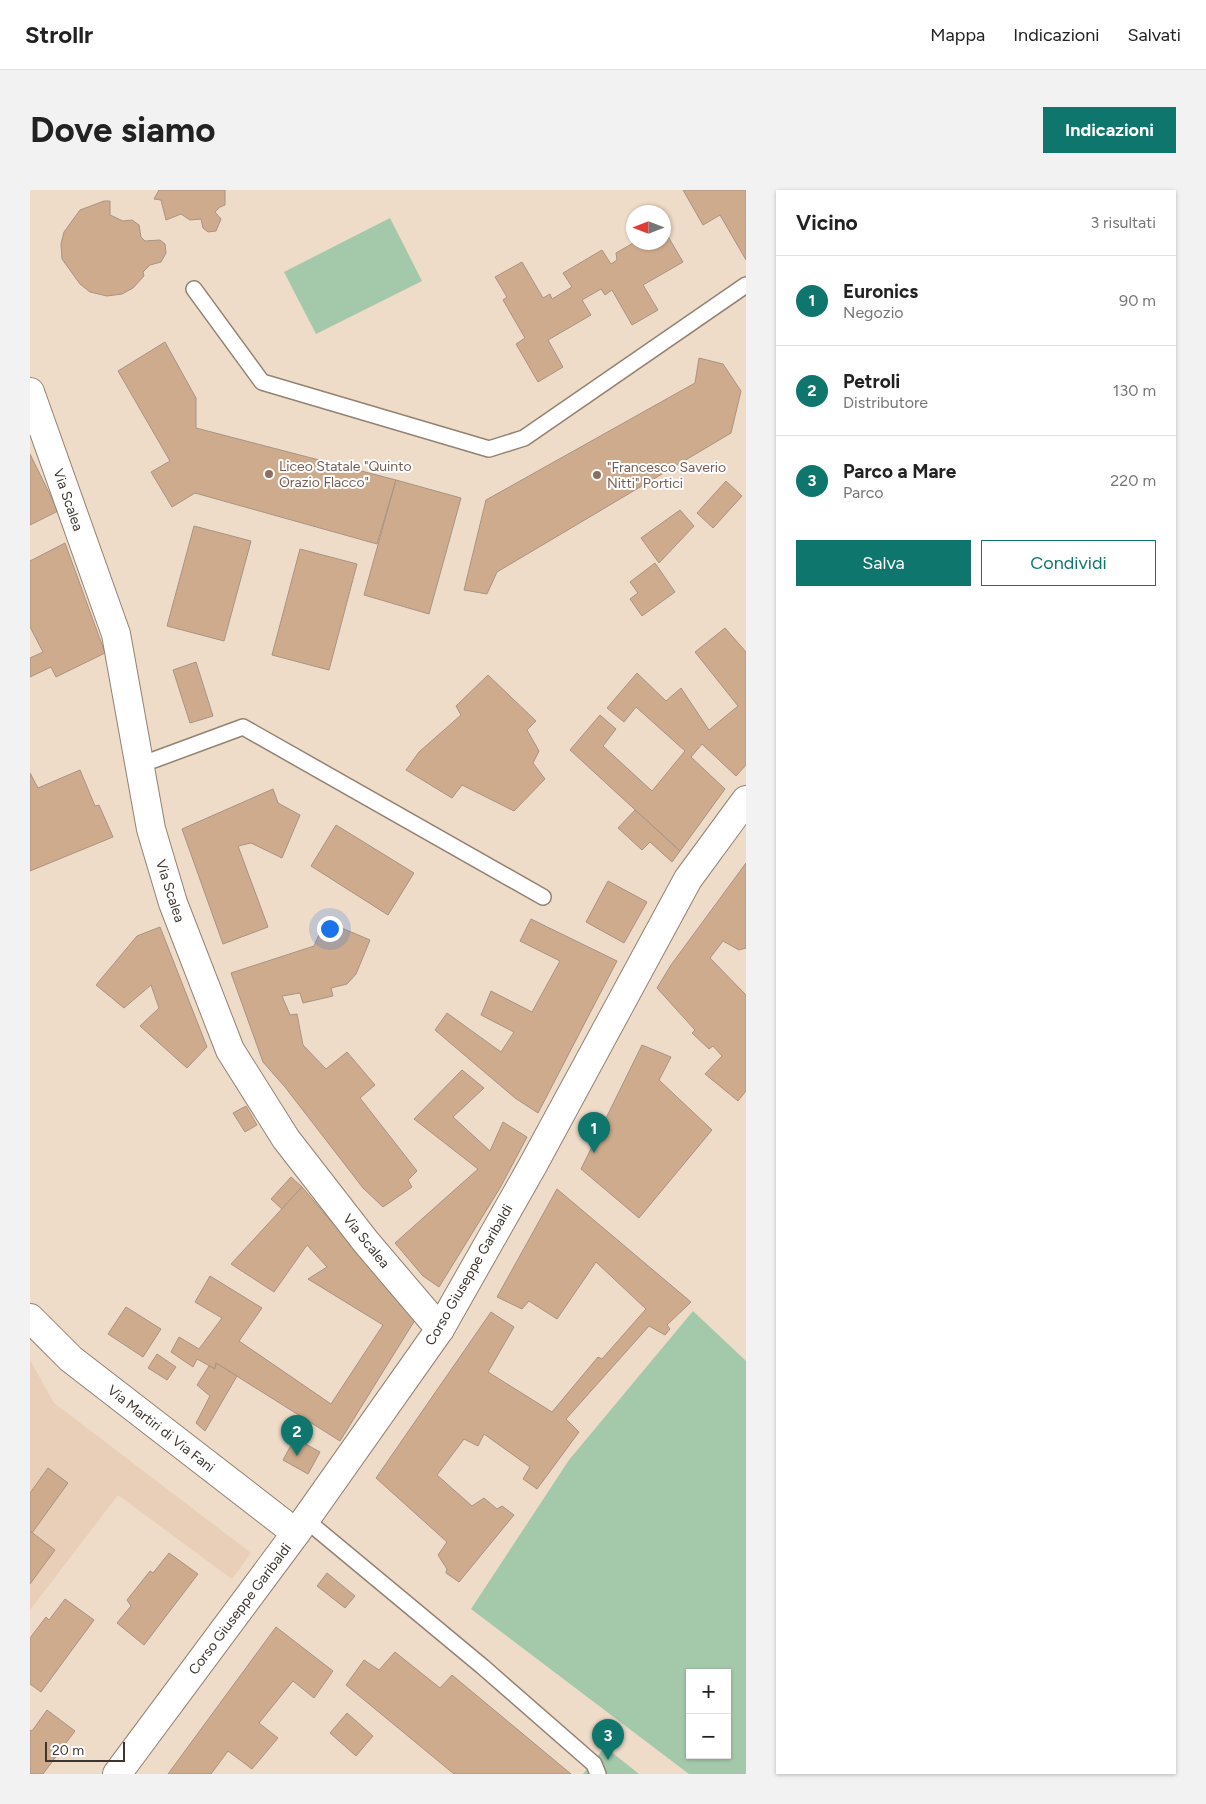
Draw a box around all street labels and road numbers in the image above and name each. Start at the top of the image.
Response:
street label: Via Scalea [49,467,87,533]
street label: Via Scalea [152,858,188,924]
street label: Corso Giuseppe Garibaldi [422,1201,516,1349]
street label: Via Scalea [339,1210,393,1272]
street label: Via Martiri di Via Fani [104,1382,218,1476]
street label: Corso Giuseppe Garibaldi [185,1540,295,1678]

